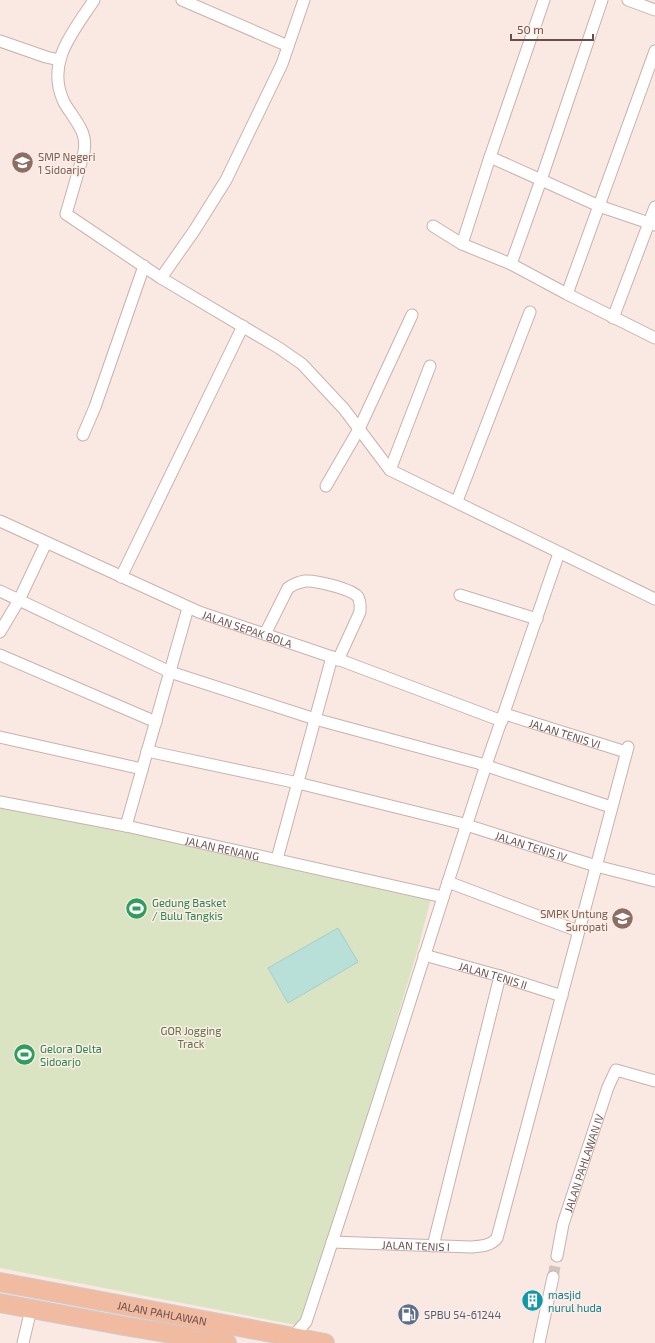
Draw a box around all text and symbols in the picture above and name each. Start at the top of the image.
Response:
scale bar [511,16,593,42]
text: 50 m [517,22,544,36]
school or university icon: SMP Negeri 1 Sidoarjo [10,149,36,175]
place label: SMP Negeri 1 Sidoarjo [38,150,95,177]
street label: JALAN SEPAK BOLA [201,607,294,650]
street label: JALAN TENIS VI [528,716,602,750]
street label: JALAN TENIS IV [494,828,569,863]
street label: JALAN RENANG [184,833,261,862]
sports icon: Gedung Basket / Bulu Tangkis [124,895,150,921]
place label: Gedung Basket / Bulu Tangkis [152,896,226,922]
school or university icon: SMPK Untung Suropati [610,906,636,932]
place label: SMPK Untung Suropati [540,907,608,933]
street label: JALAN TENIS II [458,958,529,991]
park label: GOR Jogging Track [161,1024,221,1050]
sports icon: Gelora Delta Sidoarjo [12,1041,38,1067]
place label: Gelora Delta Sidoarjo [40,1042,102,1069]
street label: JALAN PAHLAWAN IV [561,1112,605,1214]
street label: JALAN TENIS I [382,1237,450,1253]
building icon: masjid nurul huda [519,1287,545,1313]
place label: masjid nurul huda [548,1288,602,1314]
street label: JALAN PAHLAWAN [116,1298,208,1327]
fuel station icon: SPBU 54-61244 [396,1301,422,1327]
place label: SPBU 54-61244 [424,1308,501,1321]

